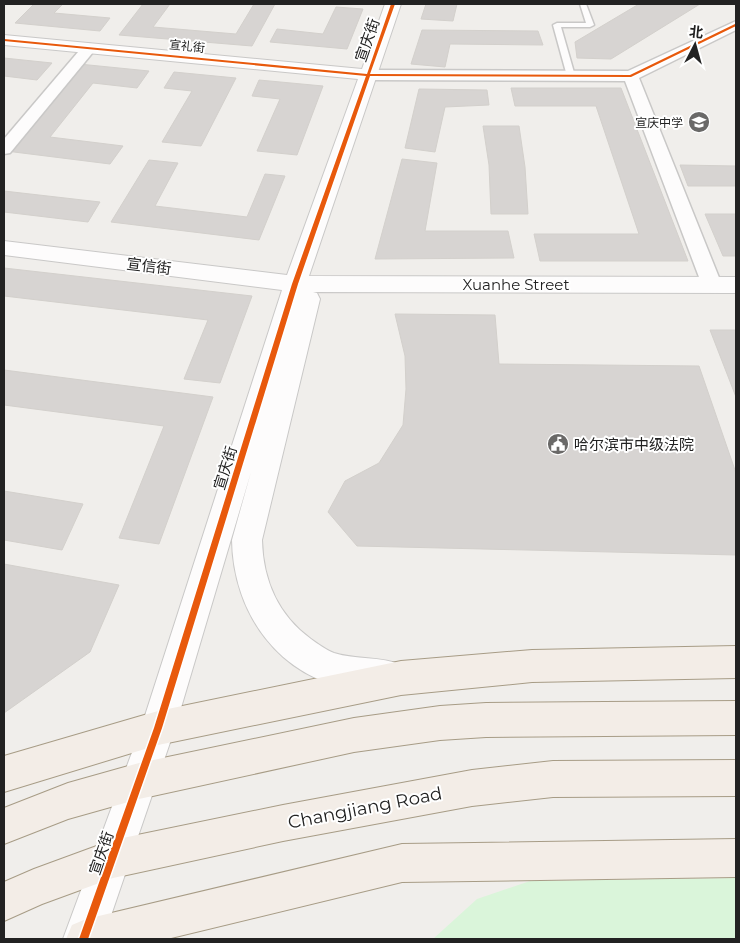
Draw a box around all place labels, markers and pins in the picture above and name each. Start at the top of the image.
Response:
school or university icon: 宣庆中学 [687,110,711,134]
place label: 宣庆中学 [635,115,683,130]
public building icon: 哈尔滨市中级法院 [546,432,570,456]
place label: 哈尔滨市中级法院 [574,435,694,454]

